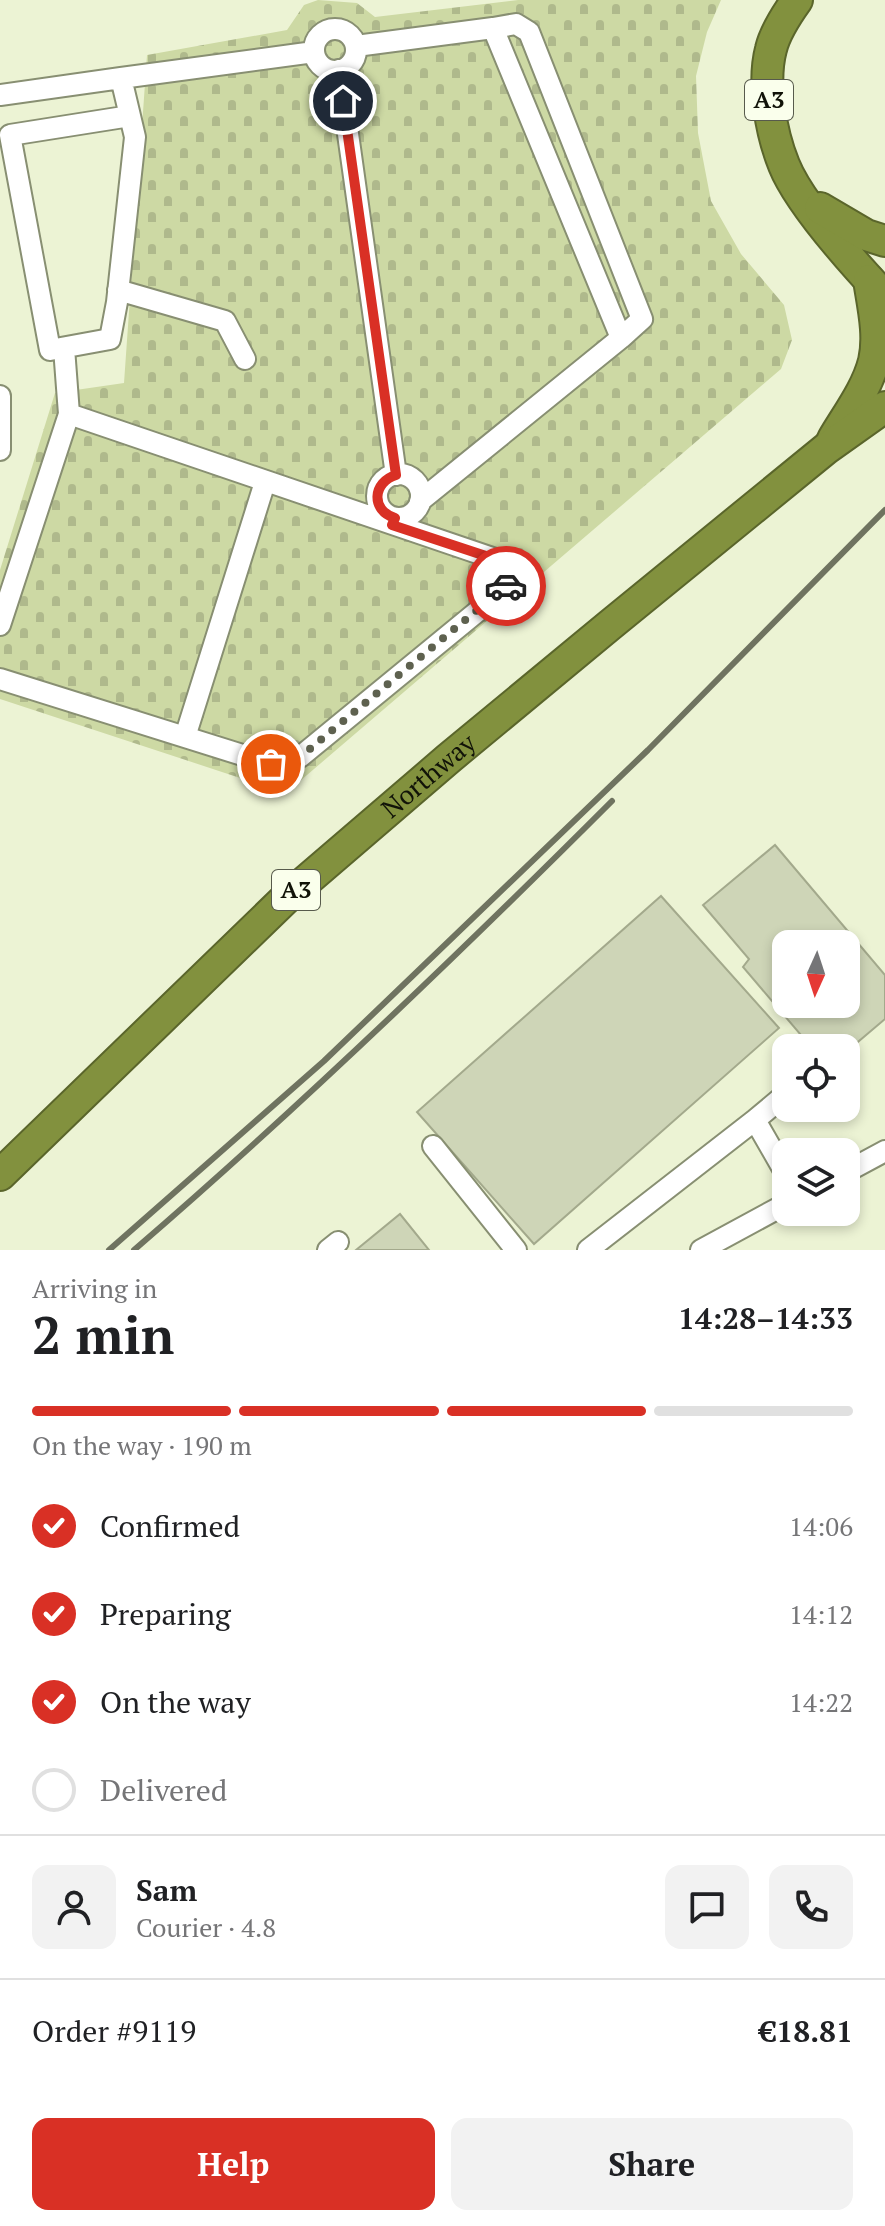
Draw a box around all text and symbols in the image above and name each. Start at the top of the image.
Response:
pin [309,67,377,135]
icon: home [321,79,365,123]
road number: A3 [745,80,793,120]
courier [466,546,546,626]
icon: car [484,564,528,608]
street label: Northway [374,725,483,825]
pin [237,730,305,798]
icon: bag [249,742,293,786]
road number: A3 [272,870,320,910]
north arrow [772,930,860,1018]
map controls [772,930,860,1226]
button: locate [772,1034,860,1122]
button: layers [772,1138,860,1226]
text: Arriving in [32,1271,157,1305]
text: 14:28–14:33 [678,1298,853,1338]
text: 2 min [32,1300,174,1369]
text: On the way · 190 m [32,1428,252,1462]
icon: check [32,1504,76,1548]
text: Confirmed [100,1506,240,1546]
text: 14:06 [789,1509,853,1543]
icon: check [32,1592,76,1636]
text: Preparing [100,1594,231,1634]
text: 14:12 [789,1597,853,1631]
icon: check [32,1680,76,1724]
text: On the way [100,1682,251,1722]
text: 14:22 [789,1685,853,1719]
text: Delivered [100,1770,227,1810]
button: person [32,1865,116,1949]
button: chat [665,1865,749,1949]
button: phone [769,1865,853,1949]
text: Sam [136,1870,197,1910]
text: Courier · 4.8 [136,1910,276,1944]
text: Order #9119 [32,2011,196,2051]
text: €18.81 [759,2011,853,2051]
button: Help [32,2118,435,2210]
button: Share [451,2118,853,2210]

